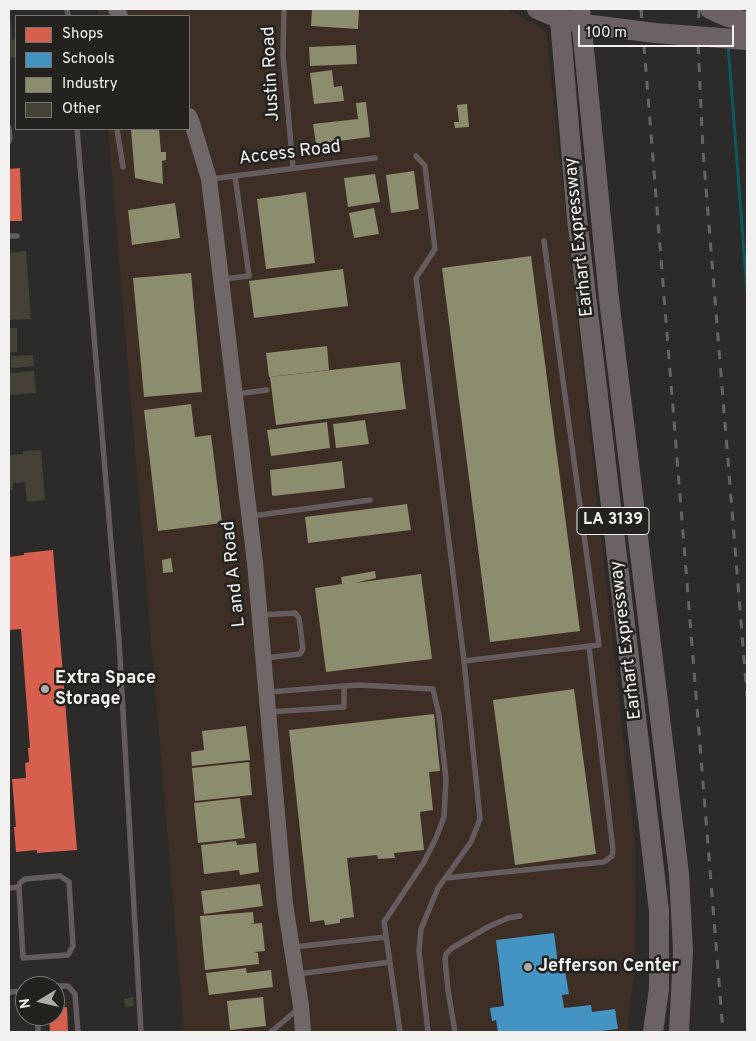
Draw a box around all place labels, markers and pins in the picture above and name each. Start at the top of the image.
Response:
place label: Extra Space Storage [55,668,156,711]
marker: Extra Space Storage [39,683,51,695]
place label: Jefferson Center [538,956,679,978]
marker: Jefferson Center [522,961,534,973]

